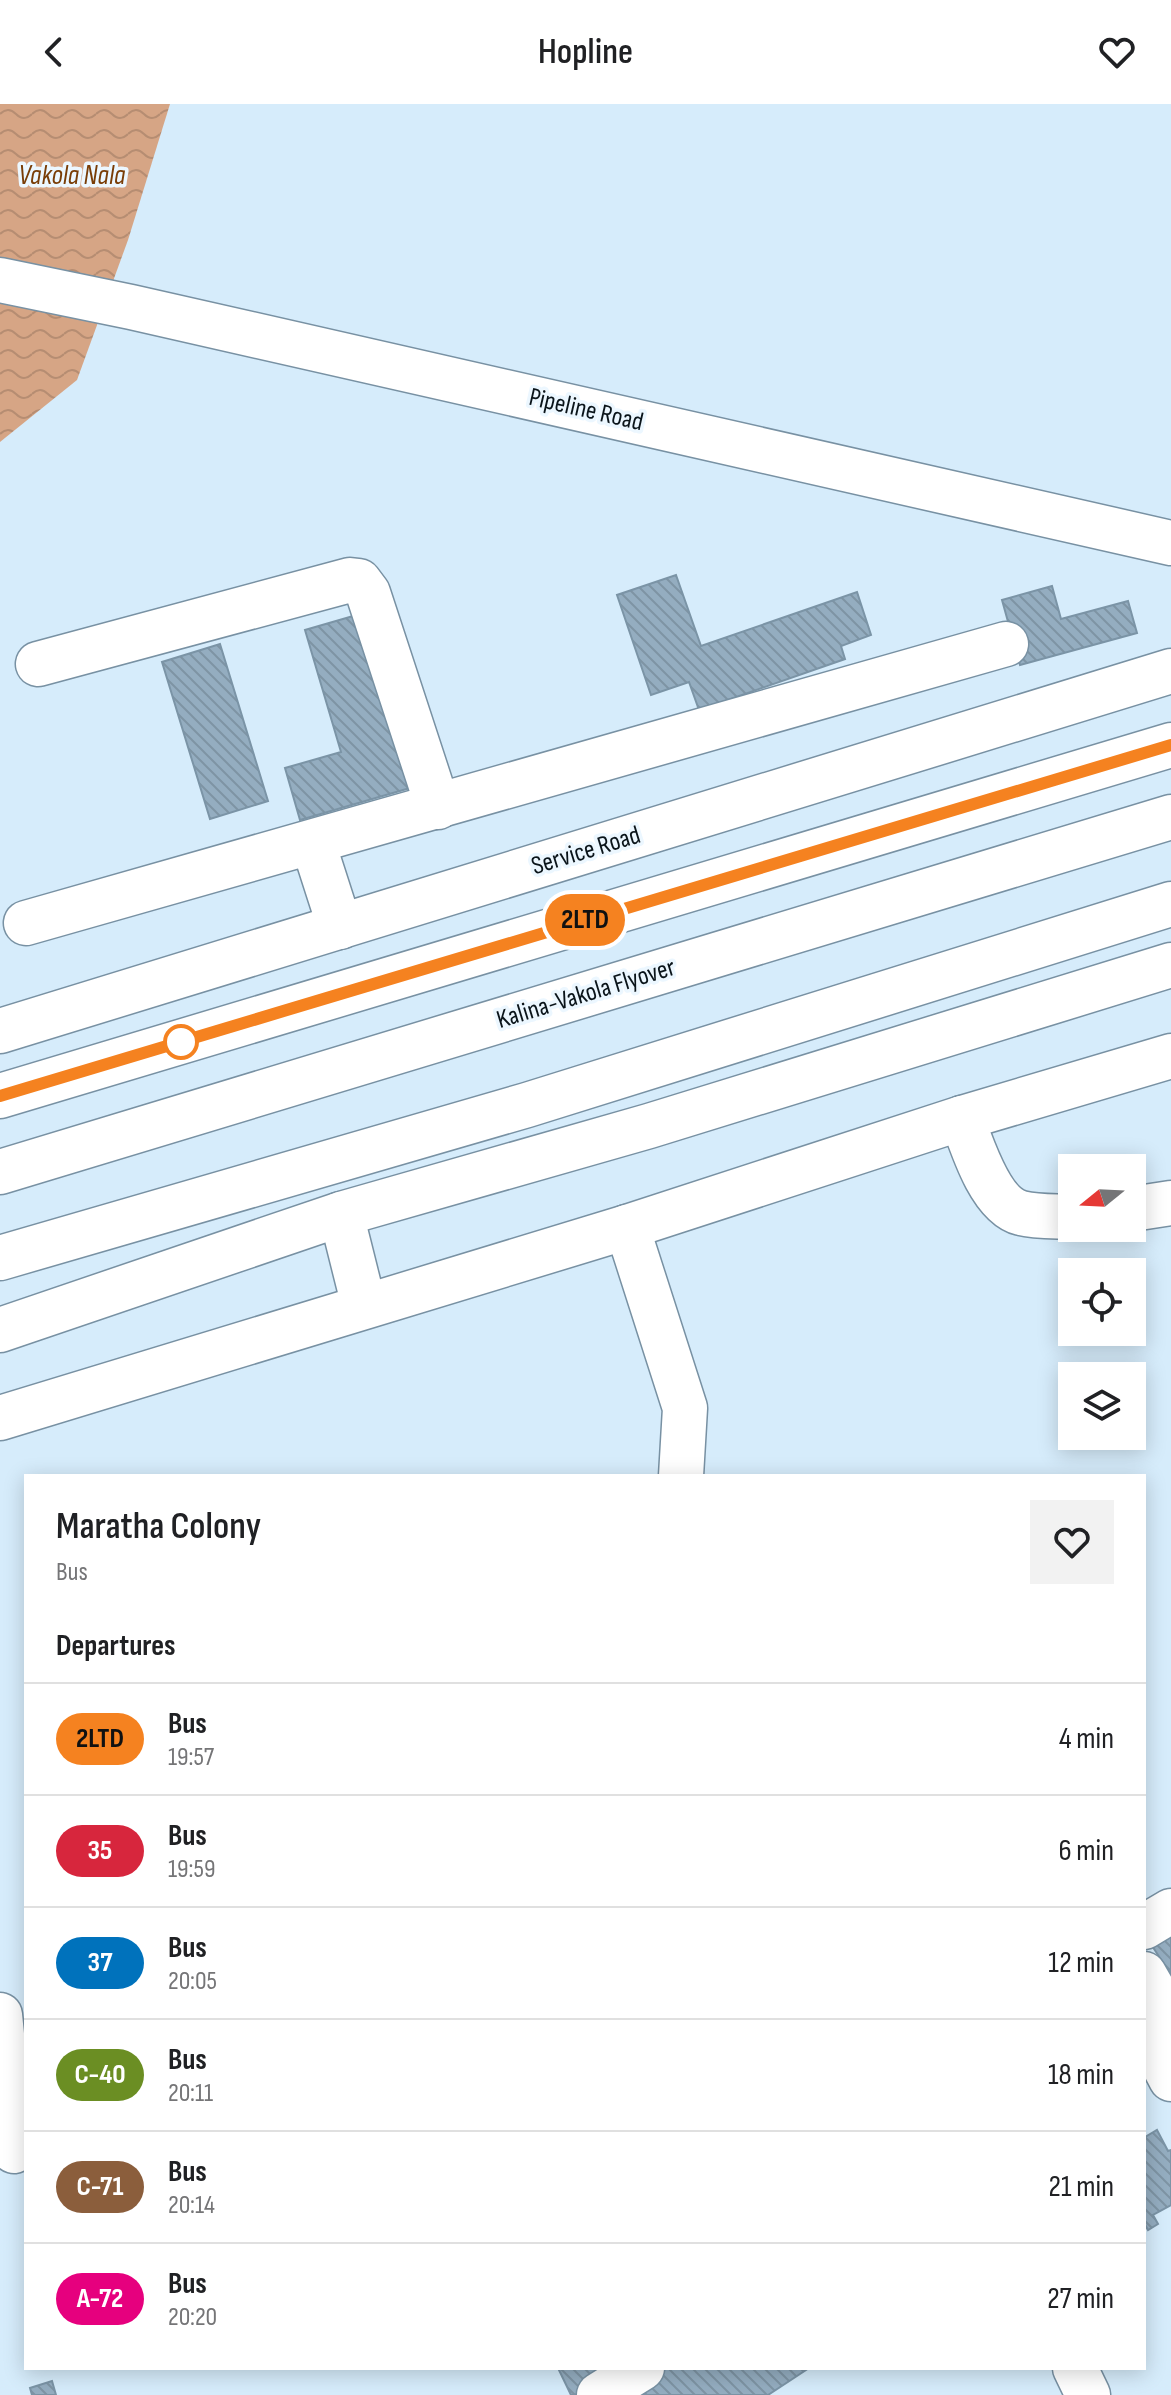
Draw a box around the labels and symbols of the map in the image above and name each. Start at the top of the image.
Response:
water label: Vakola Nala [19,159,126,192]
street label: Pipeline Road [526,382,646,438]
street label: Service Road [528,820,644,882]
line badge: 2LTD [529,894,641,946]
street label: Kalina-Vakola Flyover [493,952,679,1036]
unlabelled marker [164,1025,198,1059]
north arrow [1058,1154,1146,1242]

